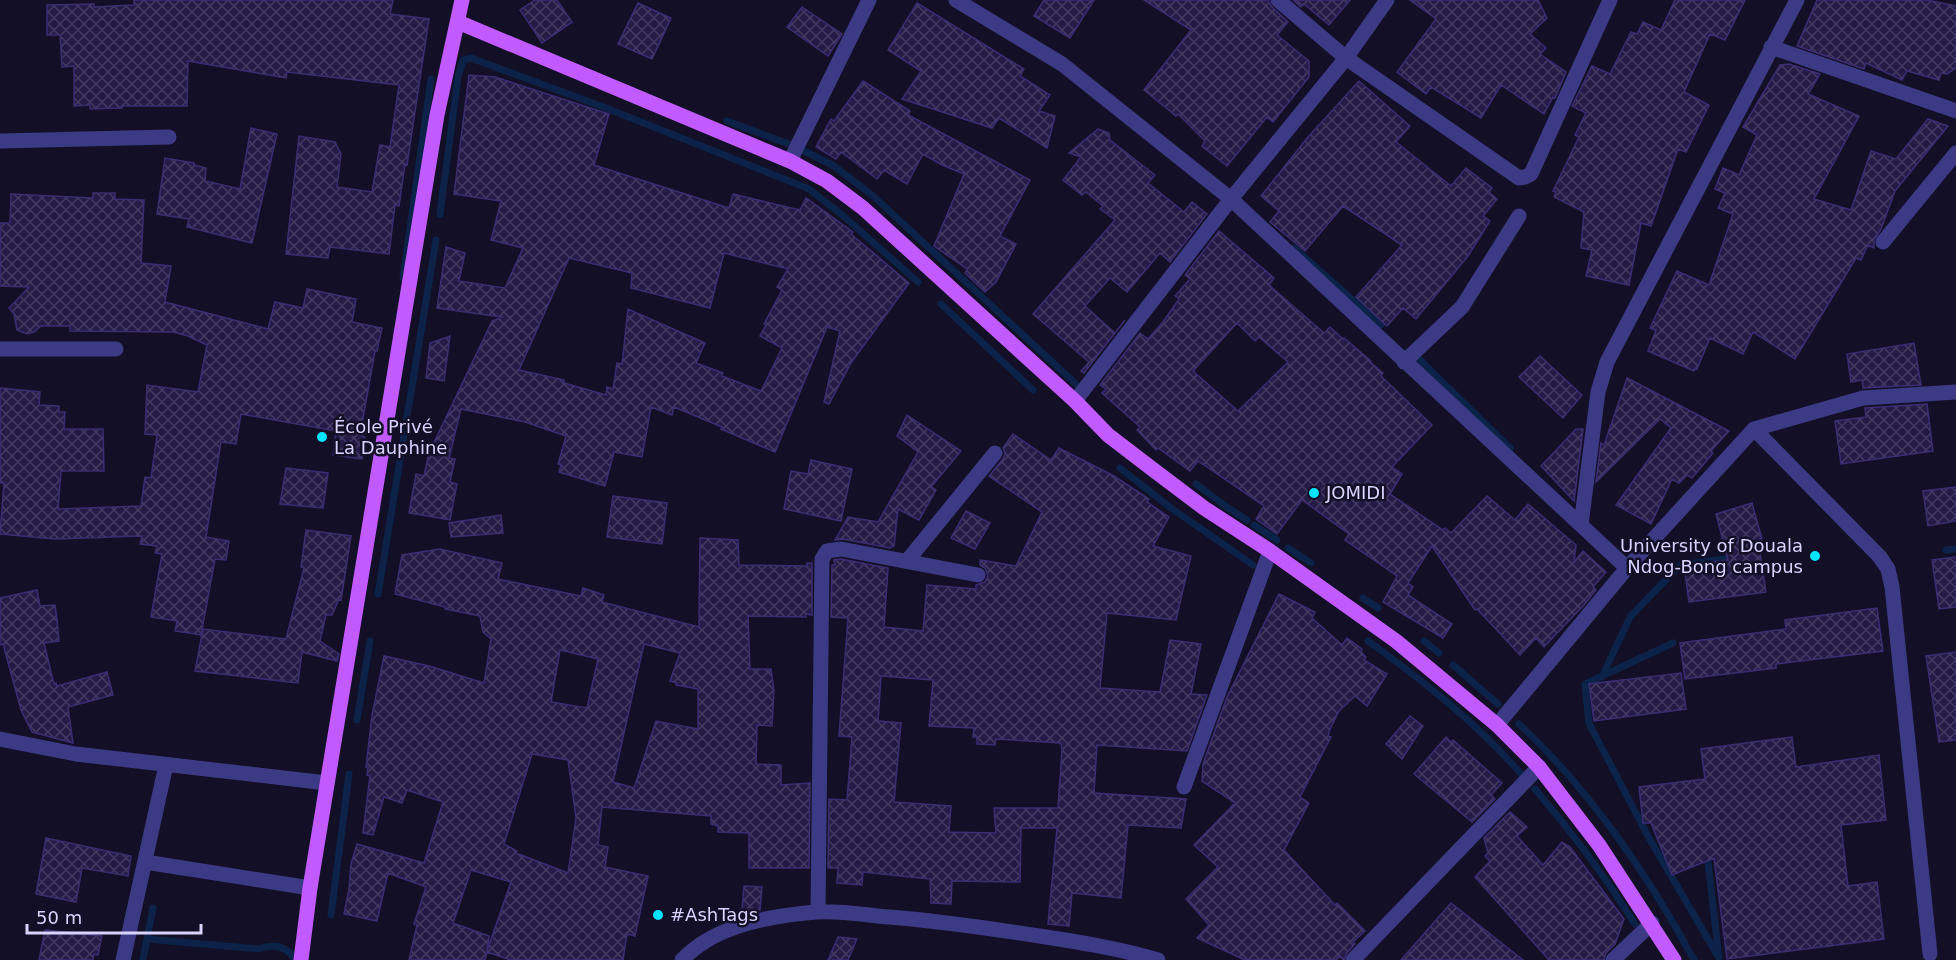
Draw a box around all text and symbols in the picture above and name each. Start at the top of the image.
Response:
place label: École Privé La Dauphine [334,416,447,458]
marker: École Privé La Dauphine [315,430,329,444]
place label: JOMIDI [1325,482,1385,503]
marker: JOMIDI [1307,486,1321,500]
place label: University of Douala Ndog-Bong campus [1620,535,1803,577]
marker: University of Douala Ndog-Bong campus [1808,549,1822,563]
scale bar [27,897,201,935]
place label: #AshTags [670,904,758,925]
text: 50 m [36,907,82,928]
marker: #AshTags [651,908,665,922]

